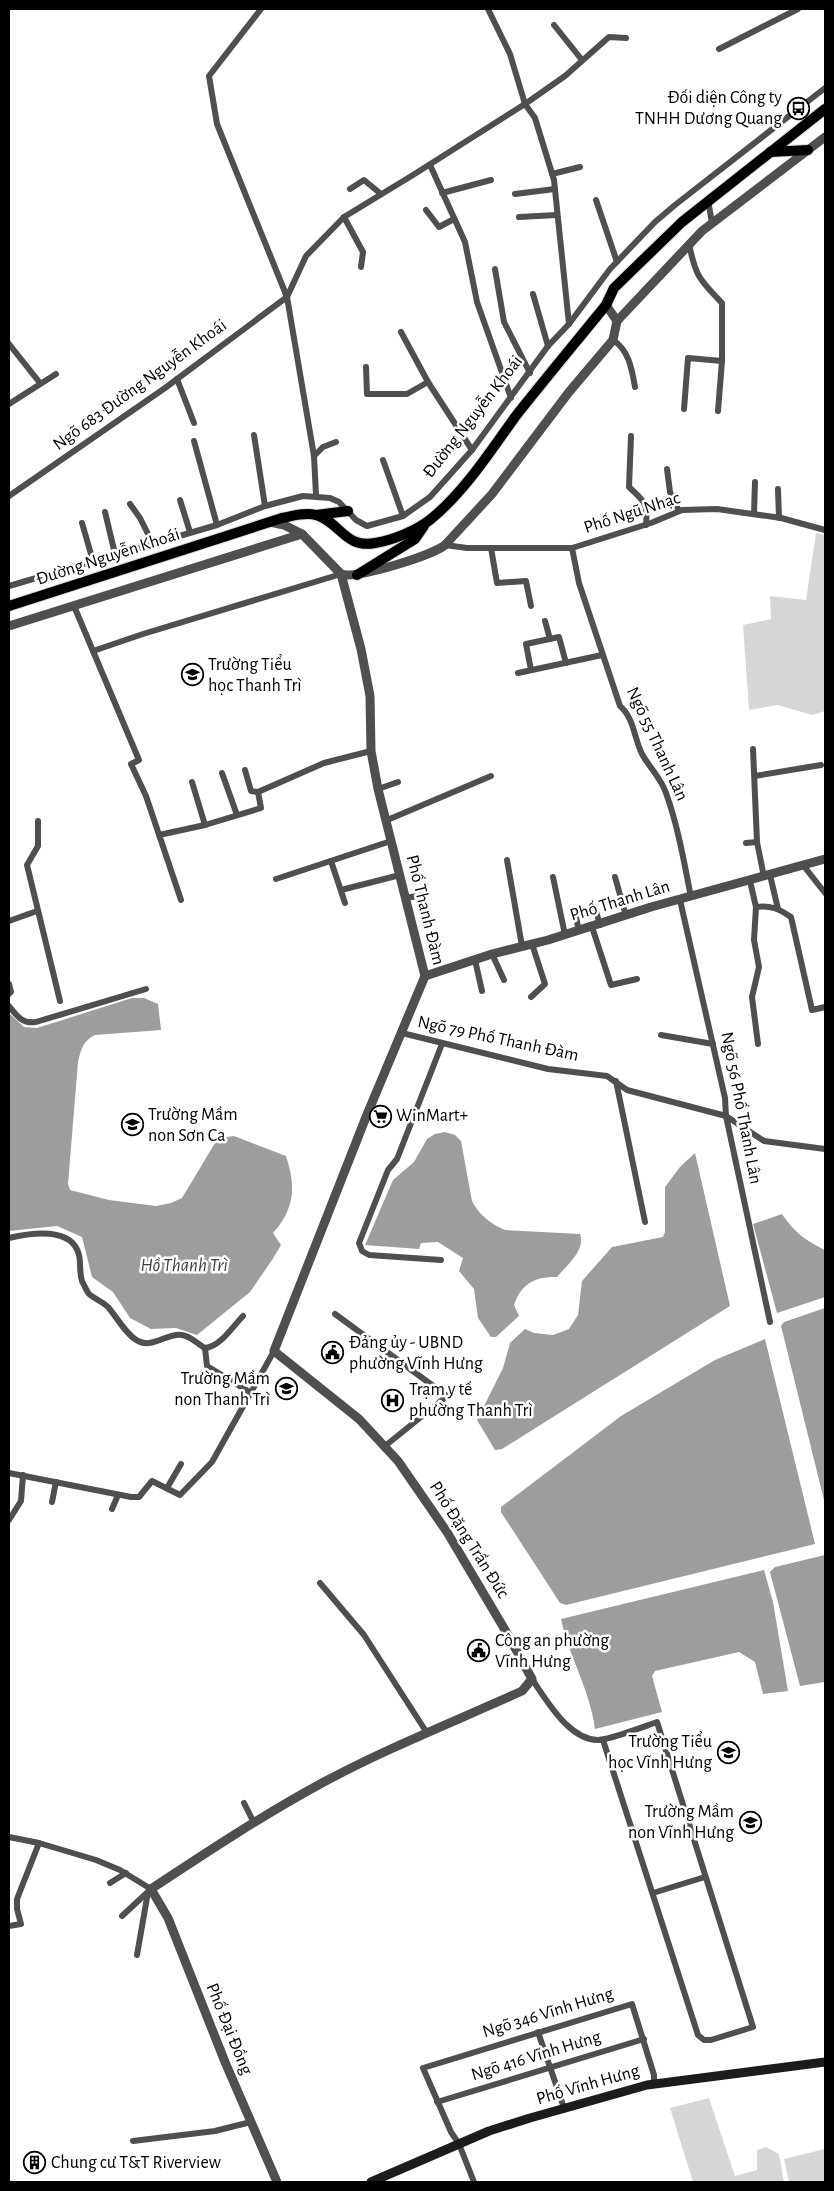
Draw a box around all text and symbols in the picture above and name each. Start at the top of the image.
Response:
place label: Đối diện Công ty TNHH Dương Quang [635,88,782,128]
bus stop icon: Đối diện Công ty TNHH Dương Quang [786,96,810,120]
street label: Ngõ 683 Đường Nguyễn Khoái [49,315,230,454]
street label: Đường Nguyễn Khoái [418,351,526,482]
street label: Phố Ngũ Nhạc [581,488,682,537]
street label: Đường Nguyễn Khoái [33,523,182,589]
place label: Trường Tiểu học Thanh Trì [208,654,302,695]
school or university icon: Trường Tiểu học Thanh Trì [180,663,204,687]
street label: Ngõ 55 Thanh Lân [623,684,691,804]
street label: Phố Thanh Đàm [403,853,448,967]
street label: Phố Thanh Lân [568,876,672,925]
street label: Ngõ 79 Phố Thanh Đàm [416,1012,580,1065]
street label: Ngõ 56 Phố Thanh Lân [717,1030,766,1186]
supermarket icon: WinMart+ [368,1104,392,1128]
place label: Trường Mầm non Sơn Ca [148,1105,238,1145]
place label: WinMart+ [396,1107,468,1125]
school or university icon: Trường Mầm non Sơn Ca [120,1113,144,1137]
water label: Hồ Thanh Trì [140,1256,228,1275]
place label: Đảng ủy - UBND phường Vĩnh Hưng [349,1334,483,1373]
public building icon: Đảng ủy - UBND phường Vĩnh Hưng [321,1341,345,1365]
place label: Trường Mầm non Thanh Trì [174,1369,270,1409]
school or university icon: Trường Mầm non Thanh Trì [274,1377,298,1401]
place label: Trạm y tế phường Thanh Trì [409,1380,533,1420]
hospital icon: Trạm y tế phường Thanh Trì [381,1388,405,1412]
street label: Phố Đặng Trần Đức [426,1478,513,1602]
place label: Công an phường Vĩnh Hưng [495,1632,609,1671]
public building icon: Công an phường Vĩnh Hưng [467,1639,491,1663]
place label: Trường Tiểu học Vĩnh Hưng [608,1731,712,1772]
school or university icon: Trường Tiểu học Vĩnh Hưng [716,1740,740,1764]
place label: Trường Mầm non Vĩnh Hưng [628,1802,734,1842]
school or university icon: Trường Mầm non Vĩnh Hưng [738,1810,762,1834]
street label: Phố Đại Đồng [202,1980,257,2078]
street label: Ngõ 346 Vĩnh Hưng [480,1984,616,2041]
street label: Ngõ 416 Vĩnh Hưng [469,2028,603,2084]
street label: Phố Vĩnh Hưng [534,2061,642,2108]
building icon: Chung cư T&T Riverview [23,2151,47,2175]
place label: Chung cư T&T Riverview [51,2154,221,2172]

